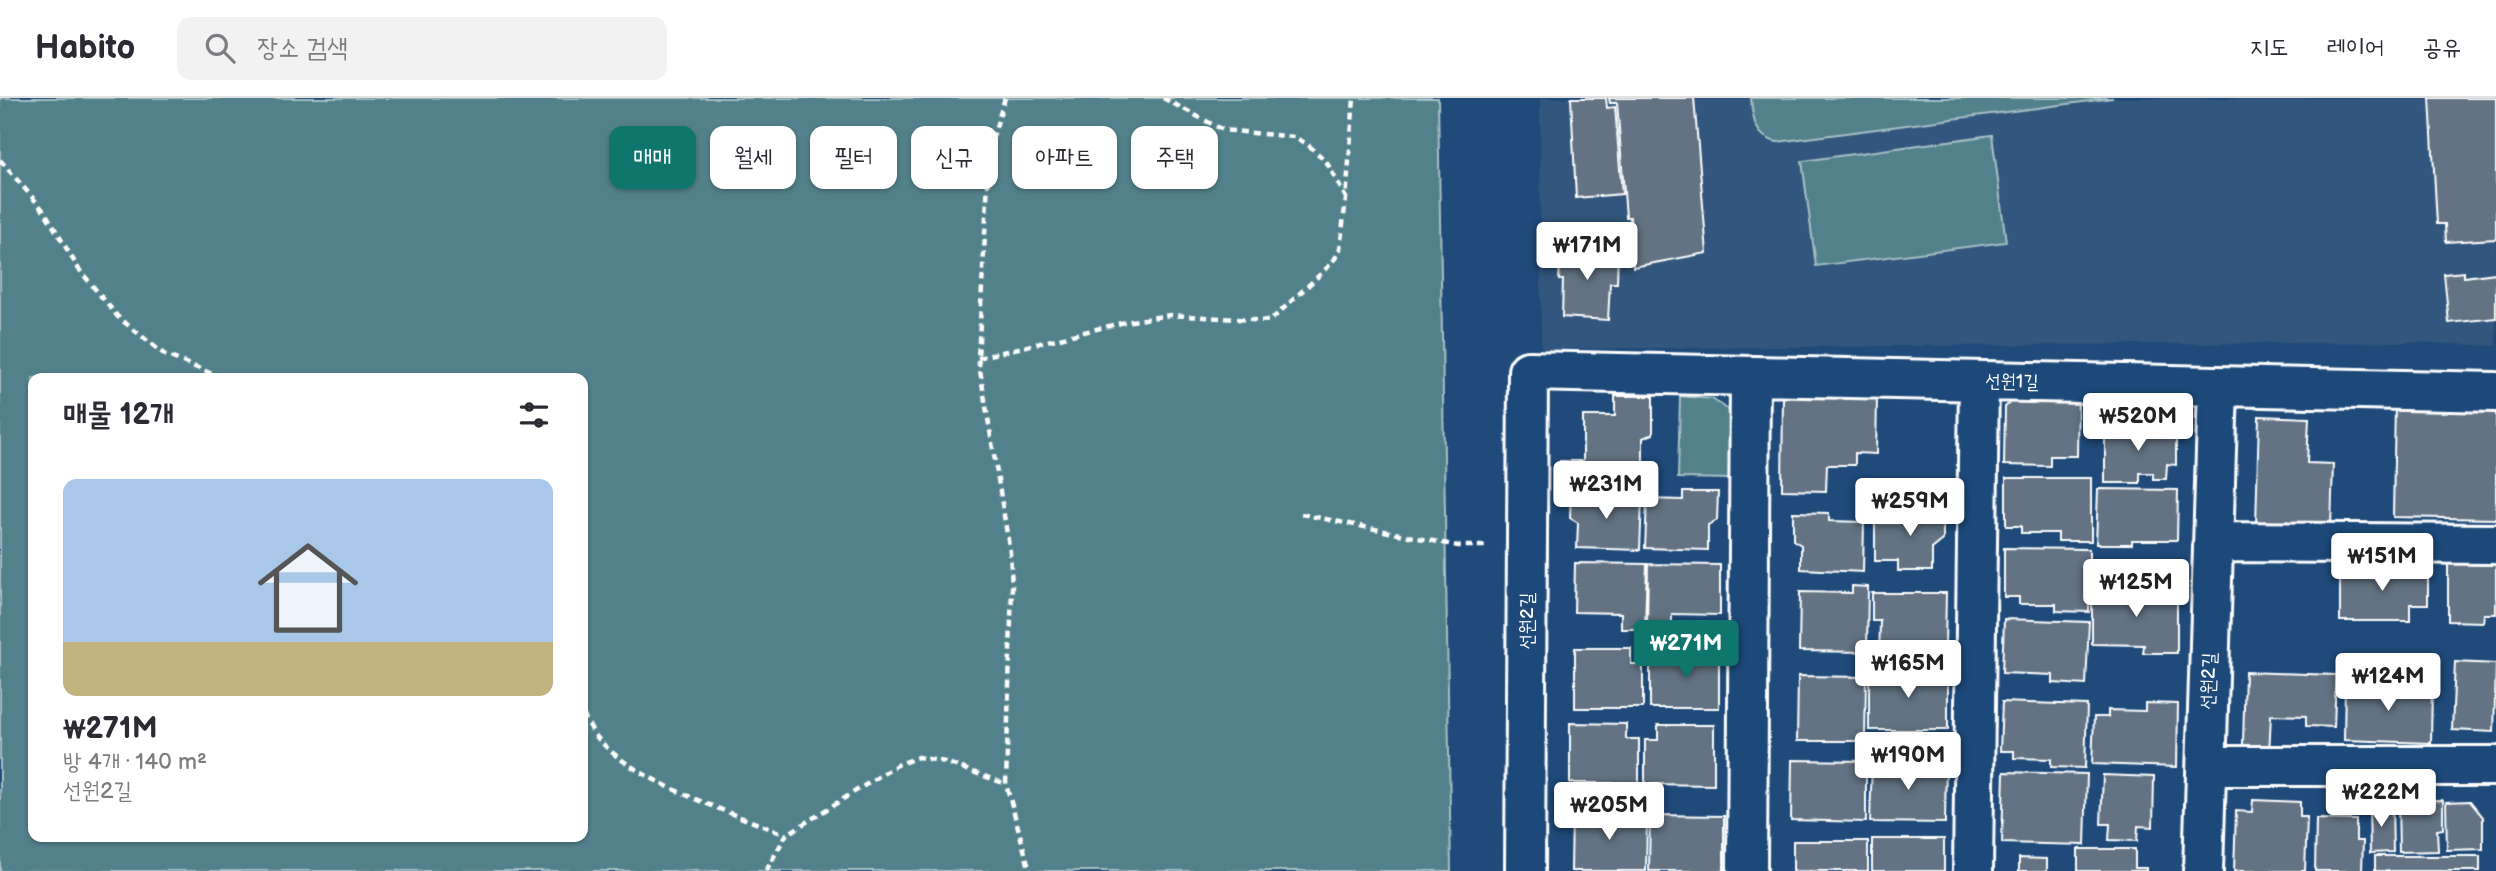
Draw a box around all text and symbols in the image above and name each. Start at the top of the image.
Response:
search box [177,17,667,80]
text: Habito [35,28,135,68]
icon: search [201,29,239,67]
text: 장소 검색 [257,33,348,64]
text: 지도 [2250,33,2288,62]
text: 레이어 [2326,33,2384,62]
text: 공유 [2422,33,2461,62]
chip: 매매 [609,126,696,189]
chip: 월세 [710,126,796,189]
chip: 필터 [810,126,897,189]
chip: 신규 [911,126,998,189]
chip: 아파트 [1012,126,1117,189]
chip: 주택 [1131,126,1218,189]
pin: ₩171M [1538,222,1636,282]
text: ₩171M [1552,231,1622,259]
street label: 선원1길 [1985,370,2039,394]
pin: ₩520M [2089,394,2187,453]
icon: filters [515,396,553,434]
text: 매물 12개 [63,397,174,433]
text: ₩520M [2099,402,2177,430]
pin: ₩231M [1557,462,1655,521]
text: ₩231M [1569,470,1643,498]
pin: ₩259M [1861,478,1959,538]
text: ₩259M [1871,487,1949,515]
icon: home [245,525,371,651]
pin: ₩151M [2333,533,2431,593]
text: ₩151M [2347,542,2417,570]
pin: ₩125M [2087,560,2185,619]
text: ₩125M [2099,568,2173,596]
street label: 선원2길 [1516,592,1539,650]
pin: ₩271M [1637,620,1735,680]
text: ₩271M [1650,629,1722,657]
pin: ₩165M [1859,640,1957,700]
text: ₩165M [1871,649,1945,677]
street label: 선원2길 [2197,652,2221,710]
pin: ₩124M [2339,654,2437,713]
text: ₩124M [2351,662,2425,690]
text: ₩271M [63,711,158,747]
pin: ₩190M [1859,732,1957,792]
text: ₩190M [1871,741,1945,769]
text: 방 4개 · 140 m² [63,748,207,776]
pin: ₩222M [2332,770,2430,829]
text: 선원2길 [63,777,132,805]
text: ₩222M [2342,778,2420,806]
pin: ₩205M [1560,782,1658,842]
text: ₩205M [1570,791,1648,819]

